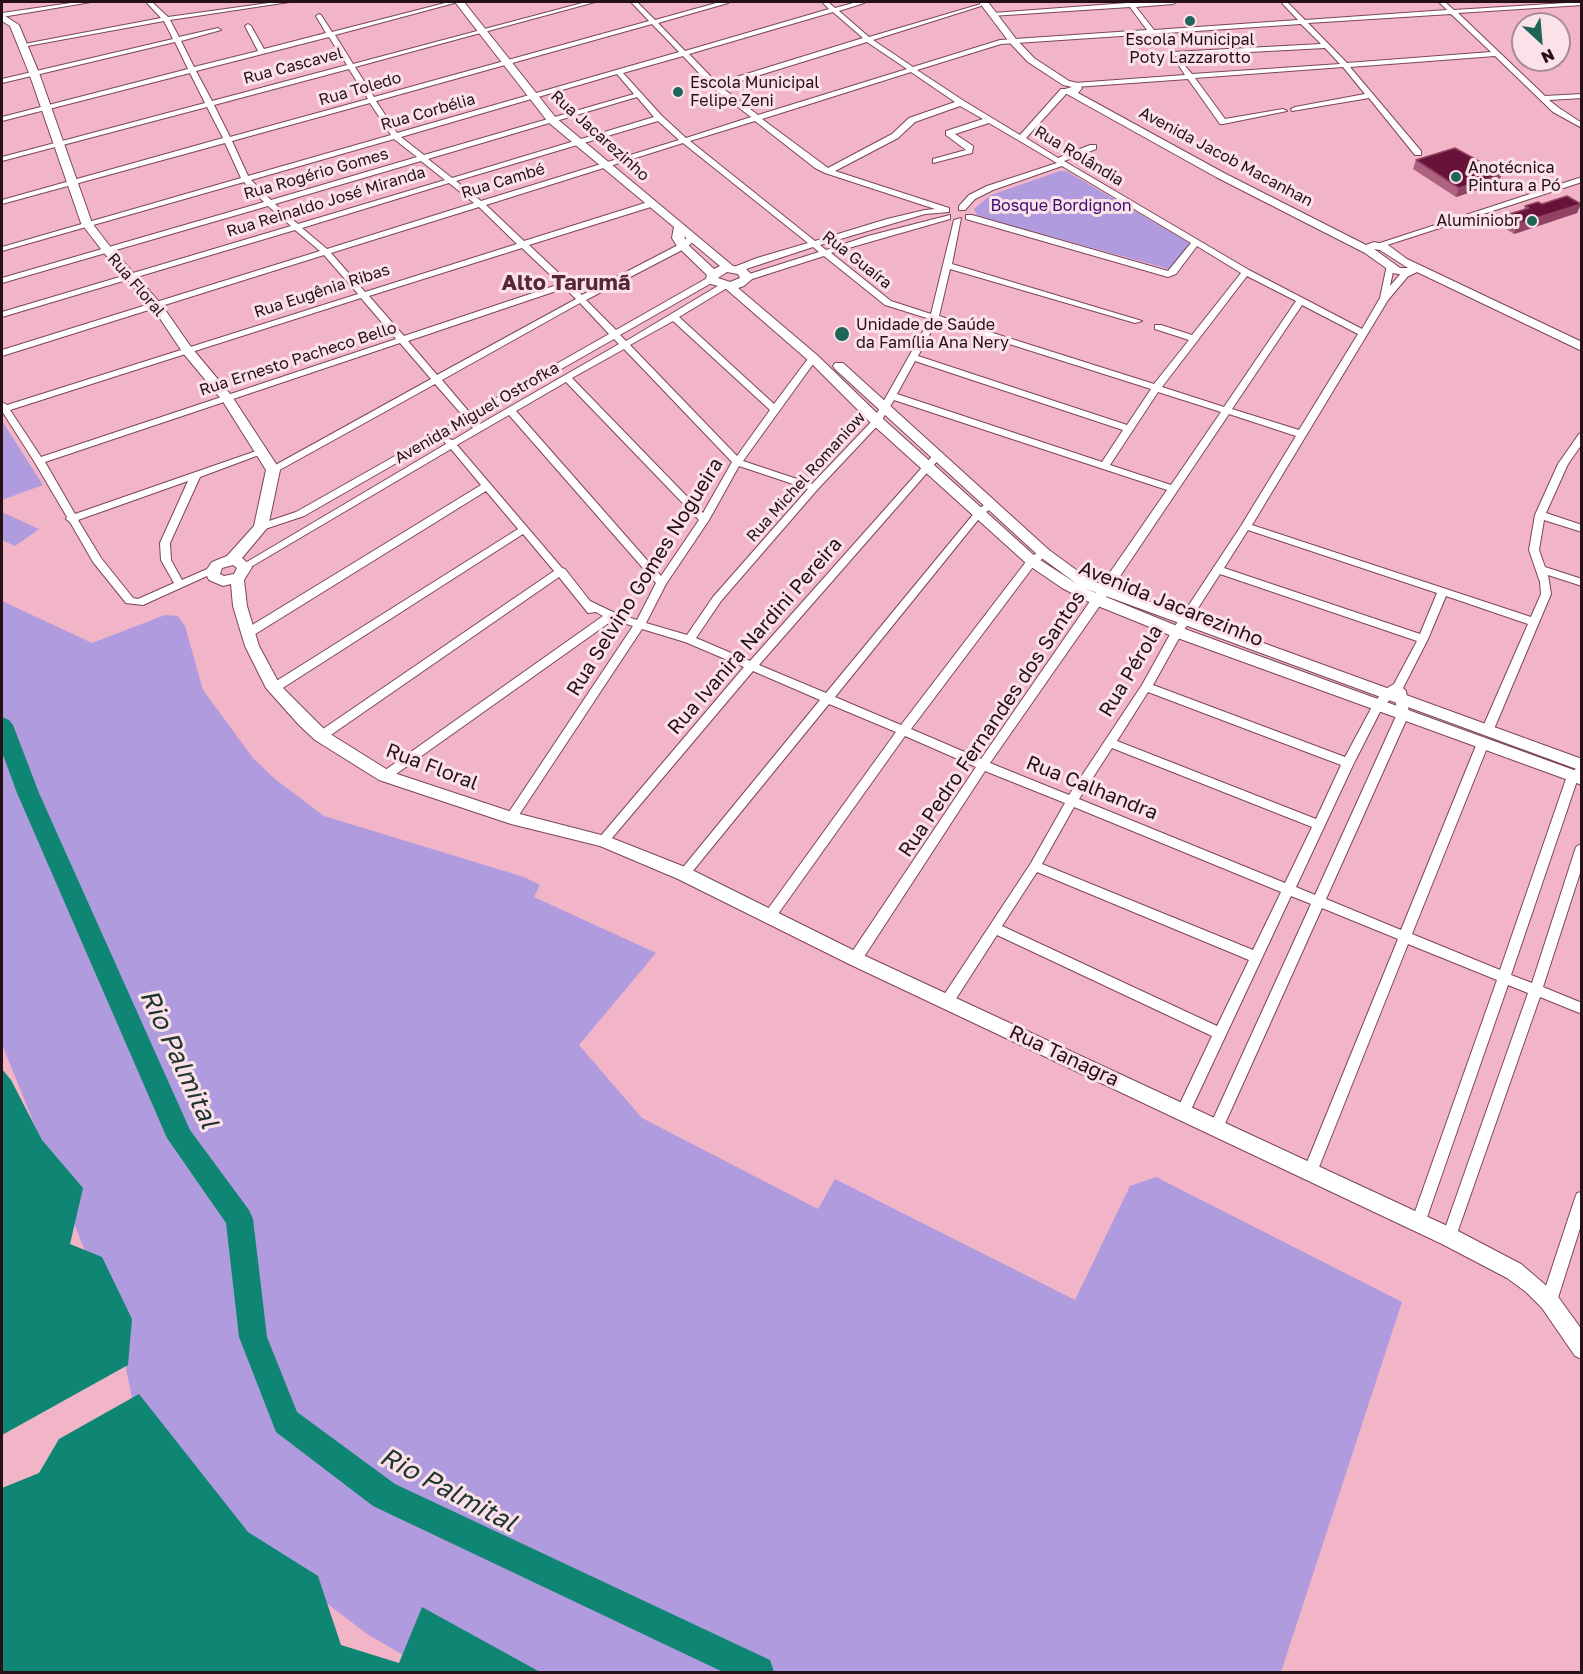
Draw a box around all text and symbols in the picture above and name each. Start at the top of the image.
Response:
north arrow [1511,12,1571,72]
marker: Escola Municipal Poty Lazzarotto [1183,14,1197,28]
place label: Escola Municipal Poty Lazzarotto [1125,30,1255,68]
street label: Rua Cascavel [241,44,345,88]
text: N [1538,45,1558,68]
street label: Rua Toledo [316,68,404,110]
place label: Escola Municipal Felipe Zeni [690,73,819,111]
marker: Escola Municipal Felipe Zeni [671,85,685,99]
street label: Rua Jacarezinho [547,87,653,185]
street label: Rua Corbélia [378,89,478,135]
street label: Avenida Jacob Macanhan [1136,103,1316,211]
street label: Rua Rolândia [1031,122,1127,190]
street label: Rua Rogério Gomes [241,144,391,204]
place label: Anotécnica Pintura a Pó [1468,158,1561,196]
street label: Rua Cambé [459,159,547,203]
street label: Rua Reinaldo José Miranda [224,163,428,241]
marker: Anotécnica Pintura a Pó [1449,170,1463,184]
park label: Bosque Bordignon [990,196,1132,216]
place label: Aluminiobr [1437,211,1520,231]
marker: Aluminiobr [1525,214,1539,228]
street label: Rua Guaíra [819,227,895,293]
street label: Rua Floral [103,249,169,321]
street label: Rua Eugênia Ribas [252,260,392,322]
district label: Alto Tarumã [502,270,630,296]
place label: Unidade de Saúde da Família Ana Nery [856,315,1009,353]
street label: Rua Ernesto Pacheco Bello [197,318,399,400]
marker: Unidade de Saúde da Família Ana Nery [833,325,851,343]
street label: Avenida Miguel Ostrofka [391,358,563,468]
street label: Rua Michel Romaniow [743,408,869,546]
street label: Rua Selvino Gomes Nogueira [562,453,728,701]
street label: Rua Ivanira Nardini Pereira [663,532,847,740]
street label: Avenida Jacarezinho [1075,556,1267,652]
street label: Rua Pedro Fernandes dos Santos [894,586,1090,862]
street label: Rua Pérola [1094,621,1168,721]
street label: Rua Floral [382,738,482,796]
street label: Rua Calhandra [1023,751,1161,825]
water label: Rio Palmital [133,984,225,1134]
street label: Rua Tanagra [1005,1020,1123,1092]
water label: Rio Palmital [374,1441,522,1539]

